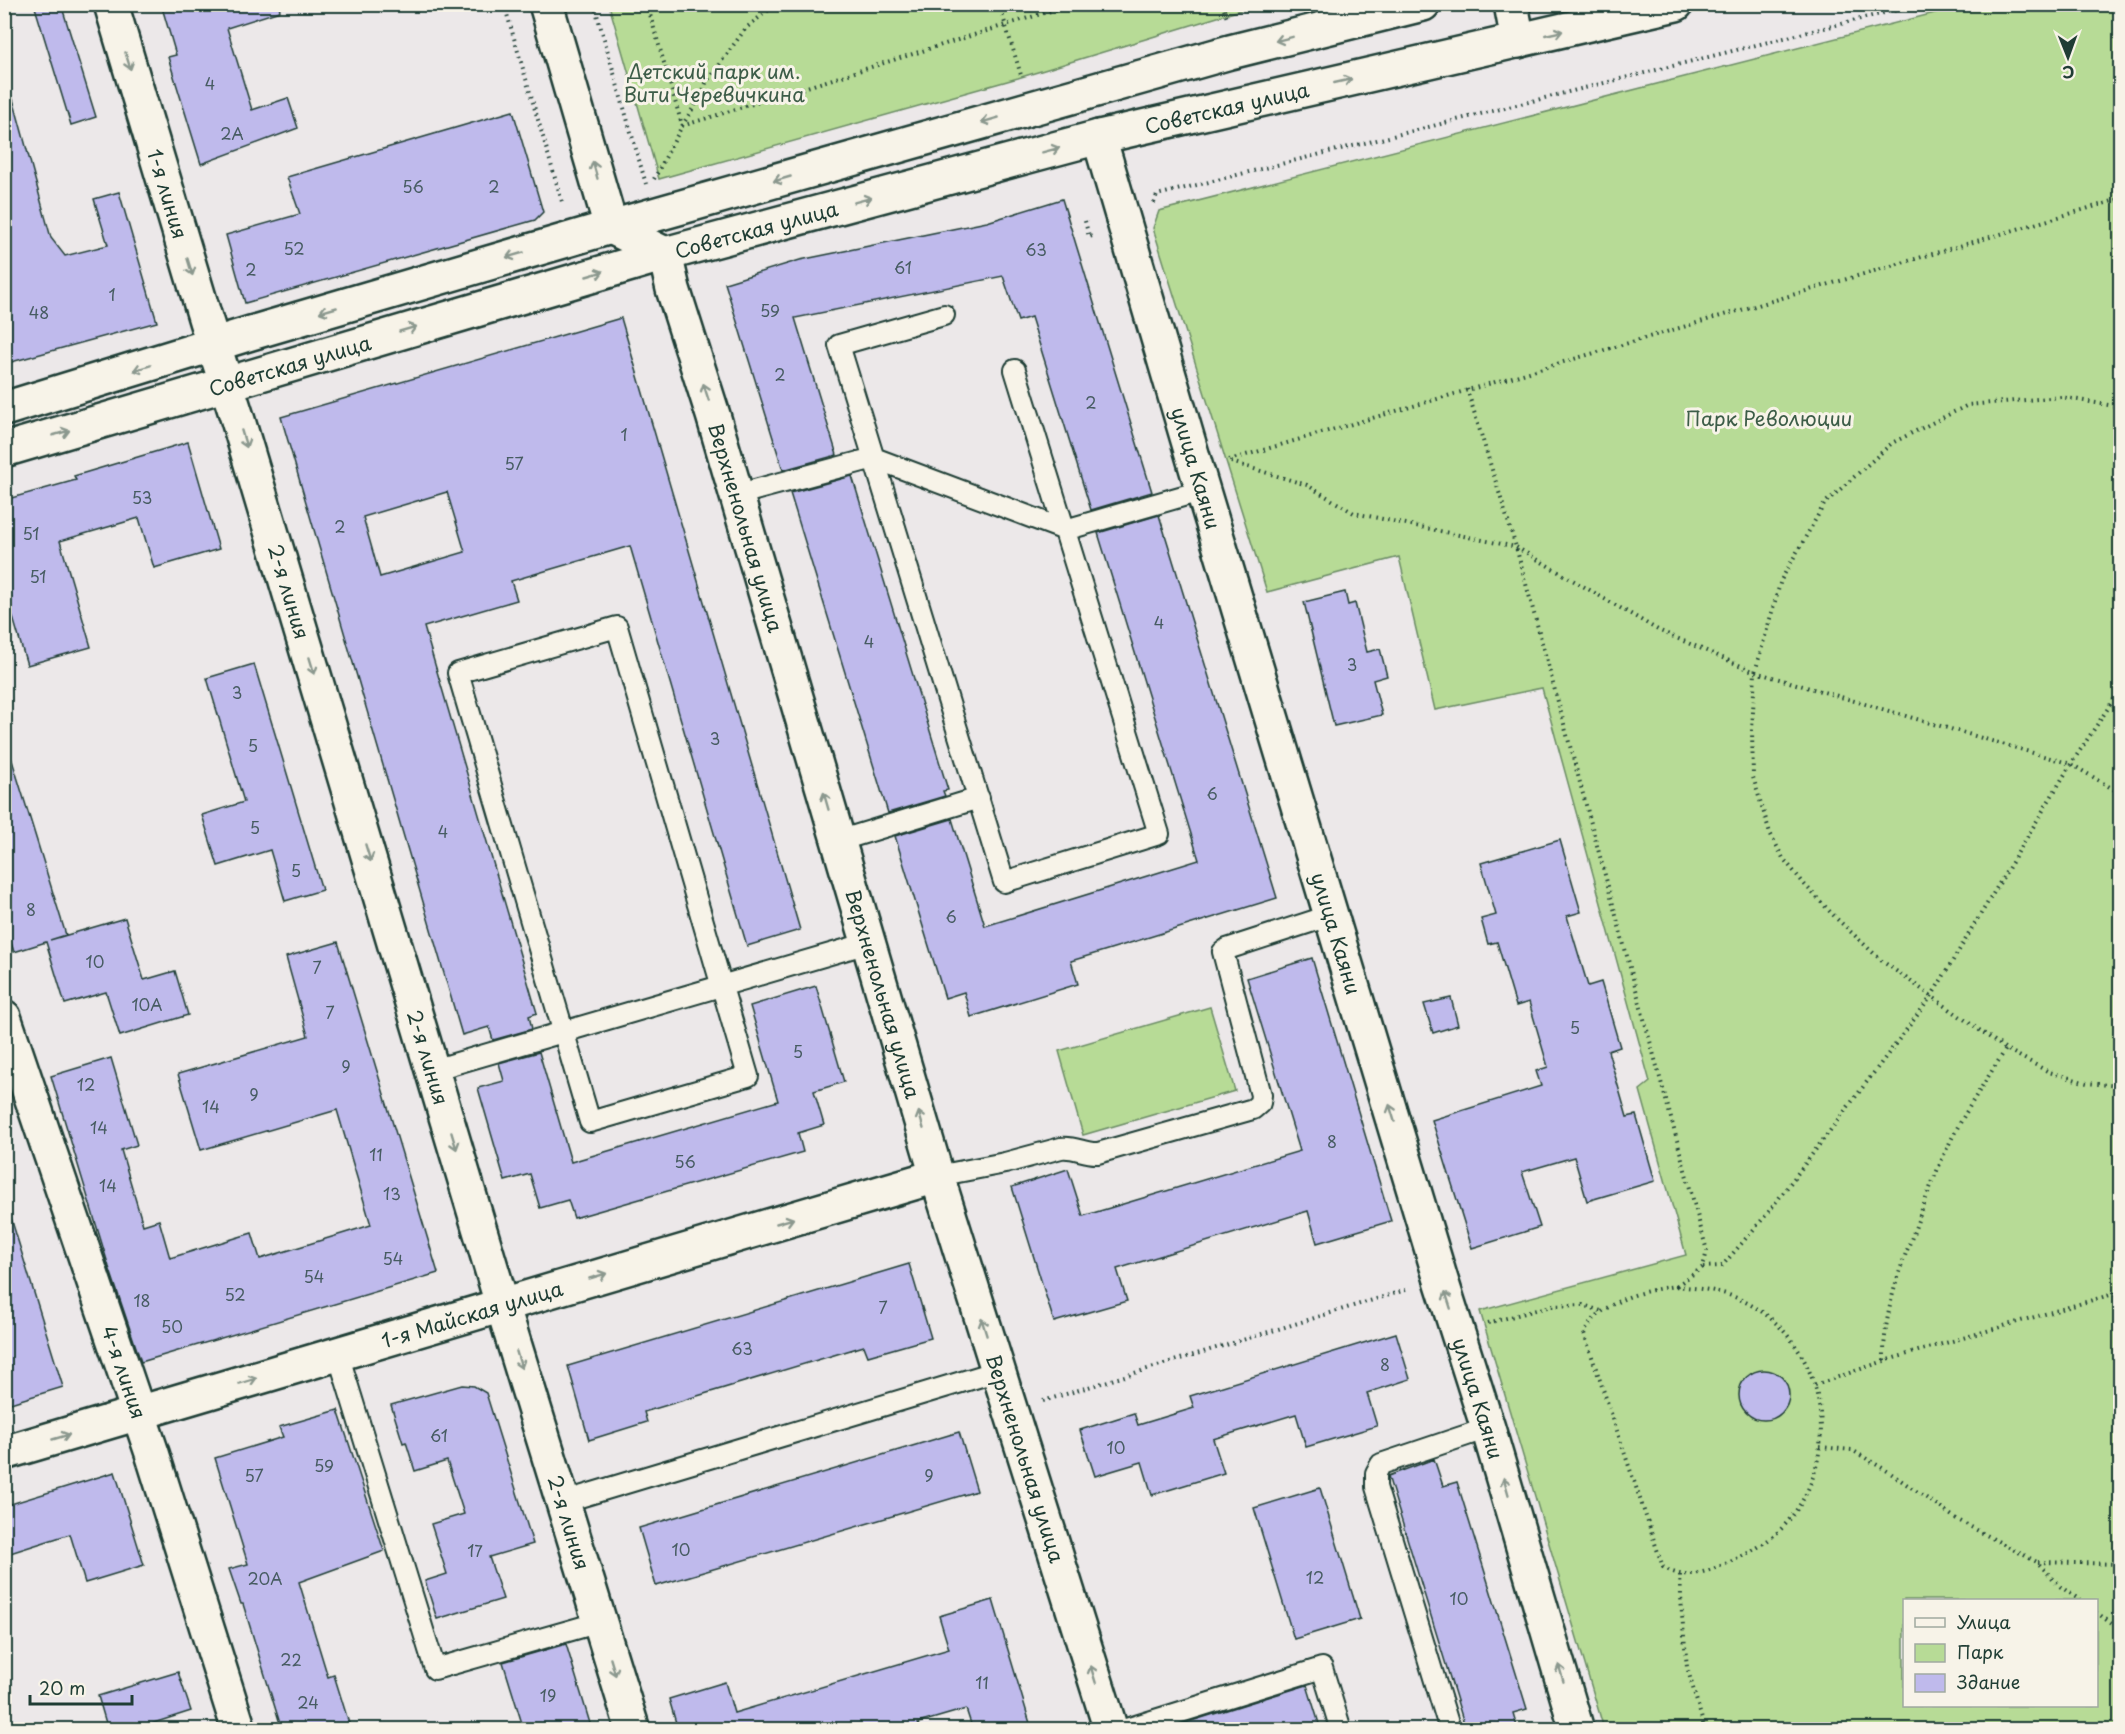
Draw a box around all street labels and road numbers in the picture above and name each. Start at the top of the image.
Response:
street label: Советская улица [1141,74,1312,141]
street label: 1-я линия [140,145,196,242]
street label: Советская улица [671,193,842,266]
street label: Советская улица [205,327,375,404]
street label: улица Каяни [1164,403,1229,533]
street label: Верхненольная улица [701,419,791,636]
street label: 2-я линия [261,540,318,643]
street label: улица Каяни [1304,869,1369,998]
street label: Верхненольная улица [838,885,928,1102]
street label: 2-я линия [400,1006,457,1108]
street label: 1-я Майская улица [377,1273,567,1355]
street label: 4-я линия [95,1321,154,1423]
street label: улица Каяни [1445,1333,1511,1463]
street label: Верхненольная улица [979,1350,1073,1567]
street label: 2-я линия [540,1471,598,1573]

